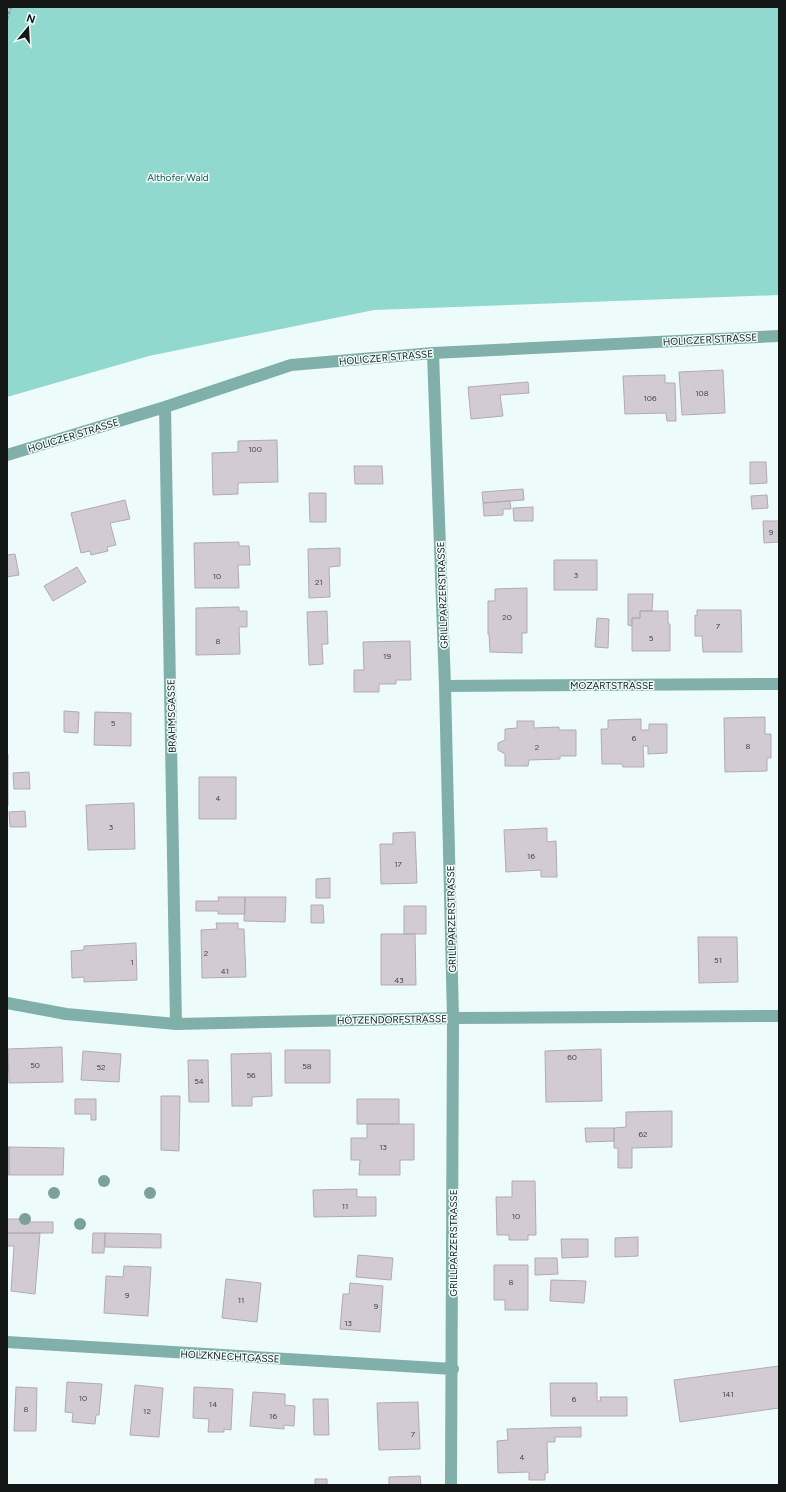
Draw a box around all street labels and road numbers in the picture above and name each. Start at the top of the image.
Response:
street label: HOLICZER STRASSE [663,331,758,348]
street label: HOLICZER STRASSE [338,347,434,368]
street label: HOLICZER STRASSE [26,415,120,455]
street label: GRILLPARZERSTRASSE [434,541,451,649]
street label: BRAHMSGASSE [164,679,179,753]
street label: MOZARTSTRASSE [570,679,654,692]
street label: GRILLPARZERSTRASSE [444,865,459,973]
street label: HÖTZENDORFSTRASSE [337,1012,447,1027]
street label: GRILLPARZERSTRASSE [447,1189,460,1297]
street label: HOLZKNECHTGASSE [180,1347,280,1366]

